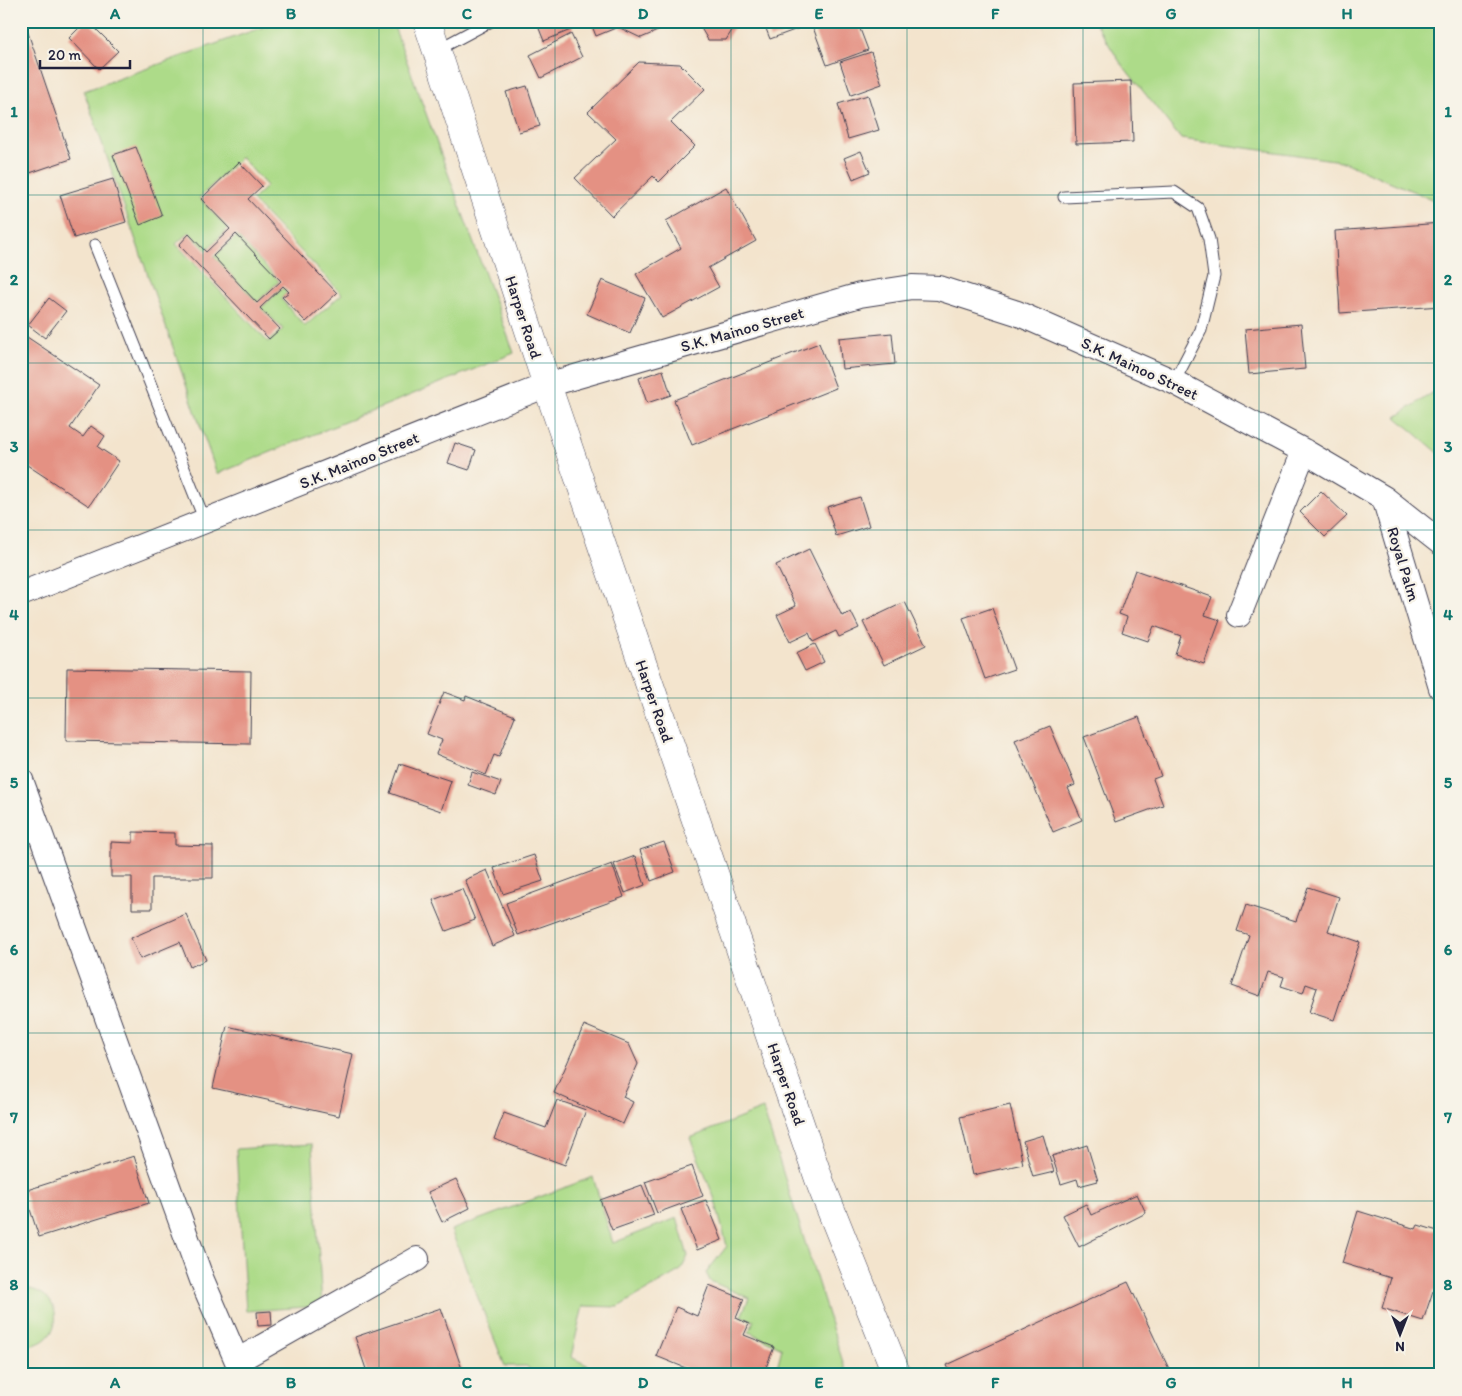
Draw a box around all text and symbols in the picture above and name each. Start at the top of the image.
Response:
text: A [109,4,121,23]
text: B [286,4,297,23]
text: C [462,4,473,23]
text: D [638,4,649,23]
text: E [815,4,824,23]
text: F [991,4,1000,23]
text: G [1165,4,1177,23]
text: H [1341,4,1353,23]
scale bar [40,38,130,70]
text: 20 m [48,46,82,64]
text: 1 [10,102,18,121]
text: 1 [1444,102,1452,121]
text: 2 [10,270,19,289]
text: 2 [1444,270,1453,289]
street label: Harper Road [501,273,546,361]
street label: S.K. Mainoo Street [678,303,806,356]
street label: S.K. Mainoo Street [1078,333,1201,404]
street label: S.K. Mainoo Street [297,428,422,493]
text: 3 [10,437,19,456]
text: 3 [1444,437,1453,456]
street label: Royal Palm [1383,525,1424,604]
text: 4 [9,605,19,624]
text: 4 [1443,605,1453,624]
street label: Harper Road [632,657,678,745]
text: 5 [10,773,19,792]
text: 5 [1444,773,1453,792]
text: 6 [10,940,19,959]
text: 6 [1444,940,1453,959]
street label: Harper Road [764,1040,810,1128]
text: 7 [9,1108,18,1127]
text: 7 [1443,1108,1452,1127]
text: 8 [10,1275,19,1294]
text: 8 [1444,1275,1453,1294]
north arrow [1374,1308,1424,1358]
text: N [1395,1338,1405,1355]
text: A [109,1373,121,1392]
text: B [286,1373,297,1392]
text: C [462,1373,473,1392]
text: D [638,1373,649,1392]
text: E [815,1373,824,1392]
text: F [991,1373,1000,1392]
text: G [1165,1373,1177,1392]
text: H [1341,1373,1353,1392]

